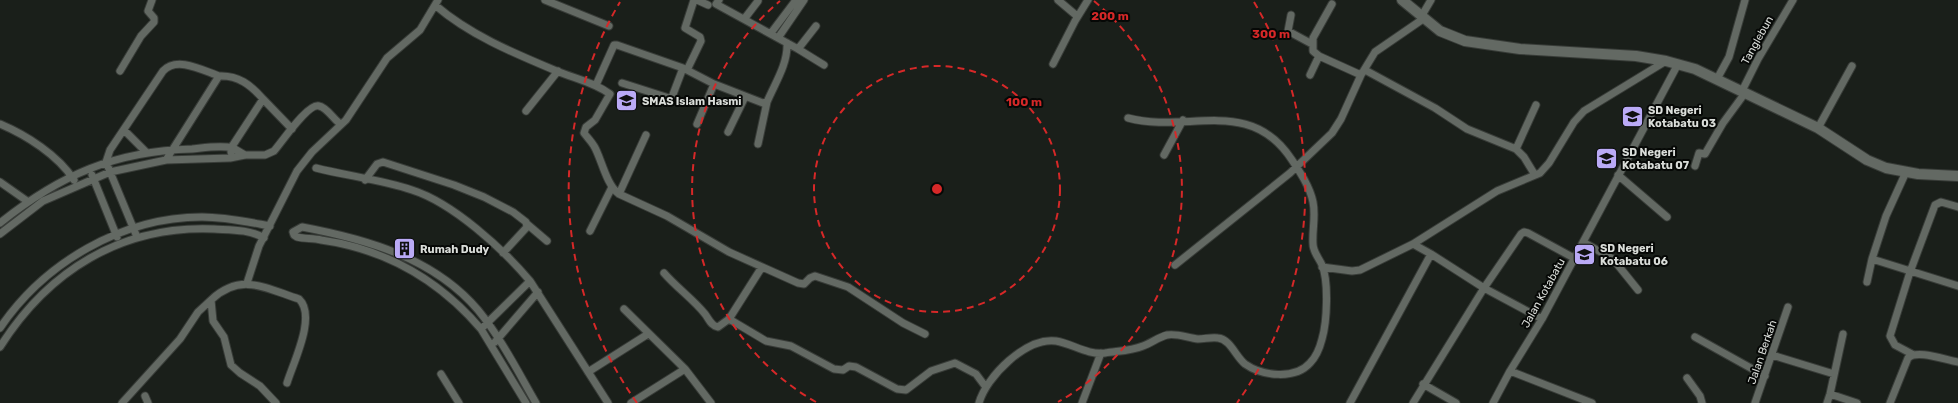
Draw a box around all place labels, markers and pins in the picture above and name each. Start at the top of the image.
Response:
school or university icon: SMAS Islam Hasmi [613,88,639,114]
place label: SMAS Islam Hasmi [642,95,742,108]
school or university icon: SD Negeri Kotabatu 03 [1619,103,1645,129]
place label: SD Negeri Kotabatu 03 [1648,104,1716,130]
school or university icon: SD Negeri Kotabatu 07 [1594,145,1620,171]
place label: SD Negeri Kotabatu 07 [1622,146,1690,172]
centre of rings [930,182,944,196]
building icon: Rumah Dudy [391,236,417,262]
school or university icon: SD Negeri Kotabatu 06 [1572,241,1598,267]
place label: SD Negeri Kotabatu 06 [1600,242,1668,268]
place label: Rumah Dudy [420,243,490,256]

